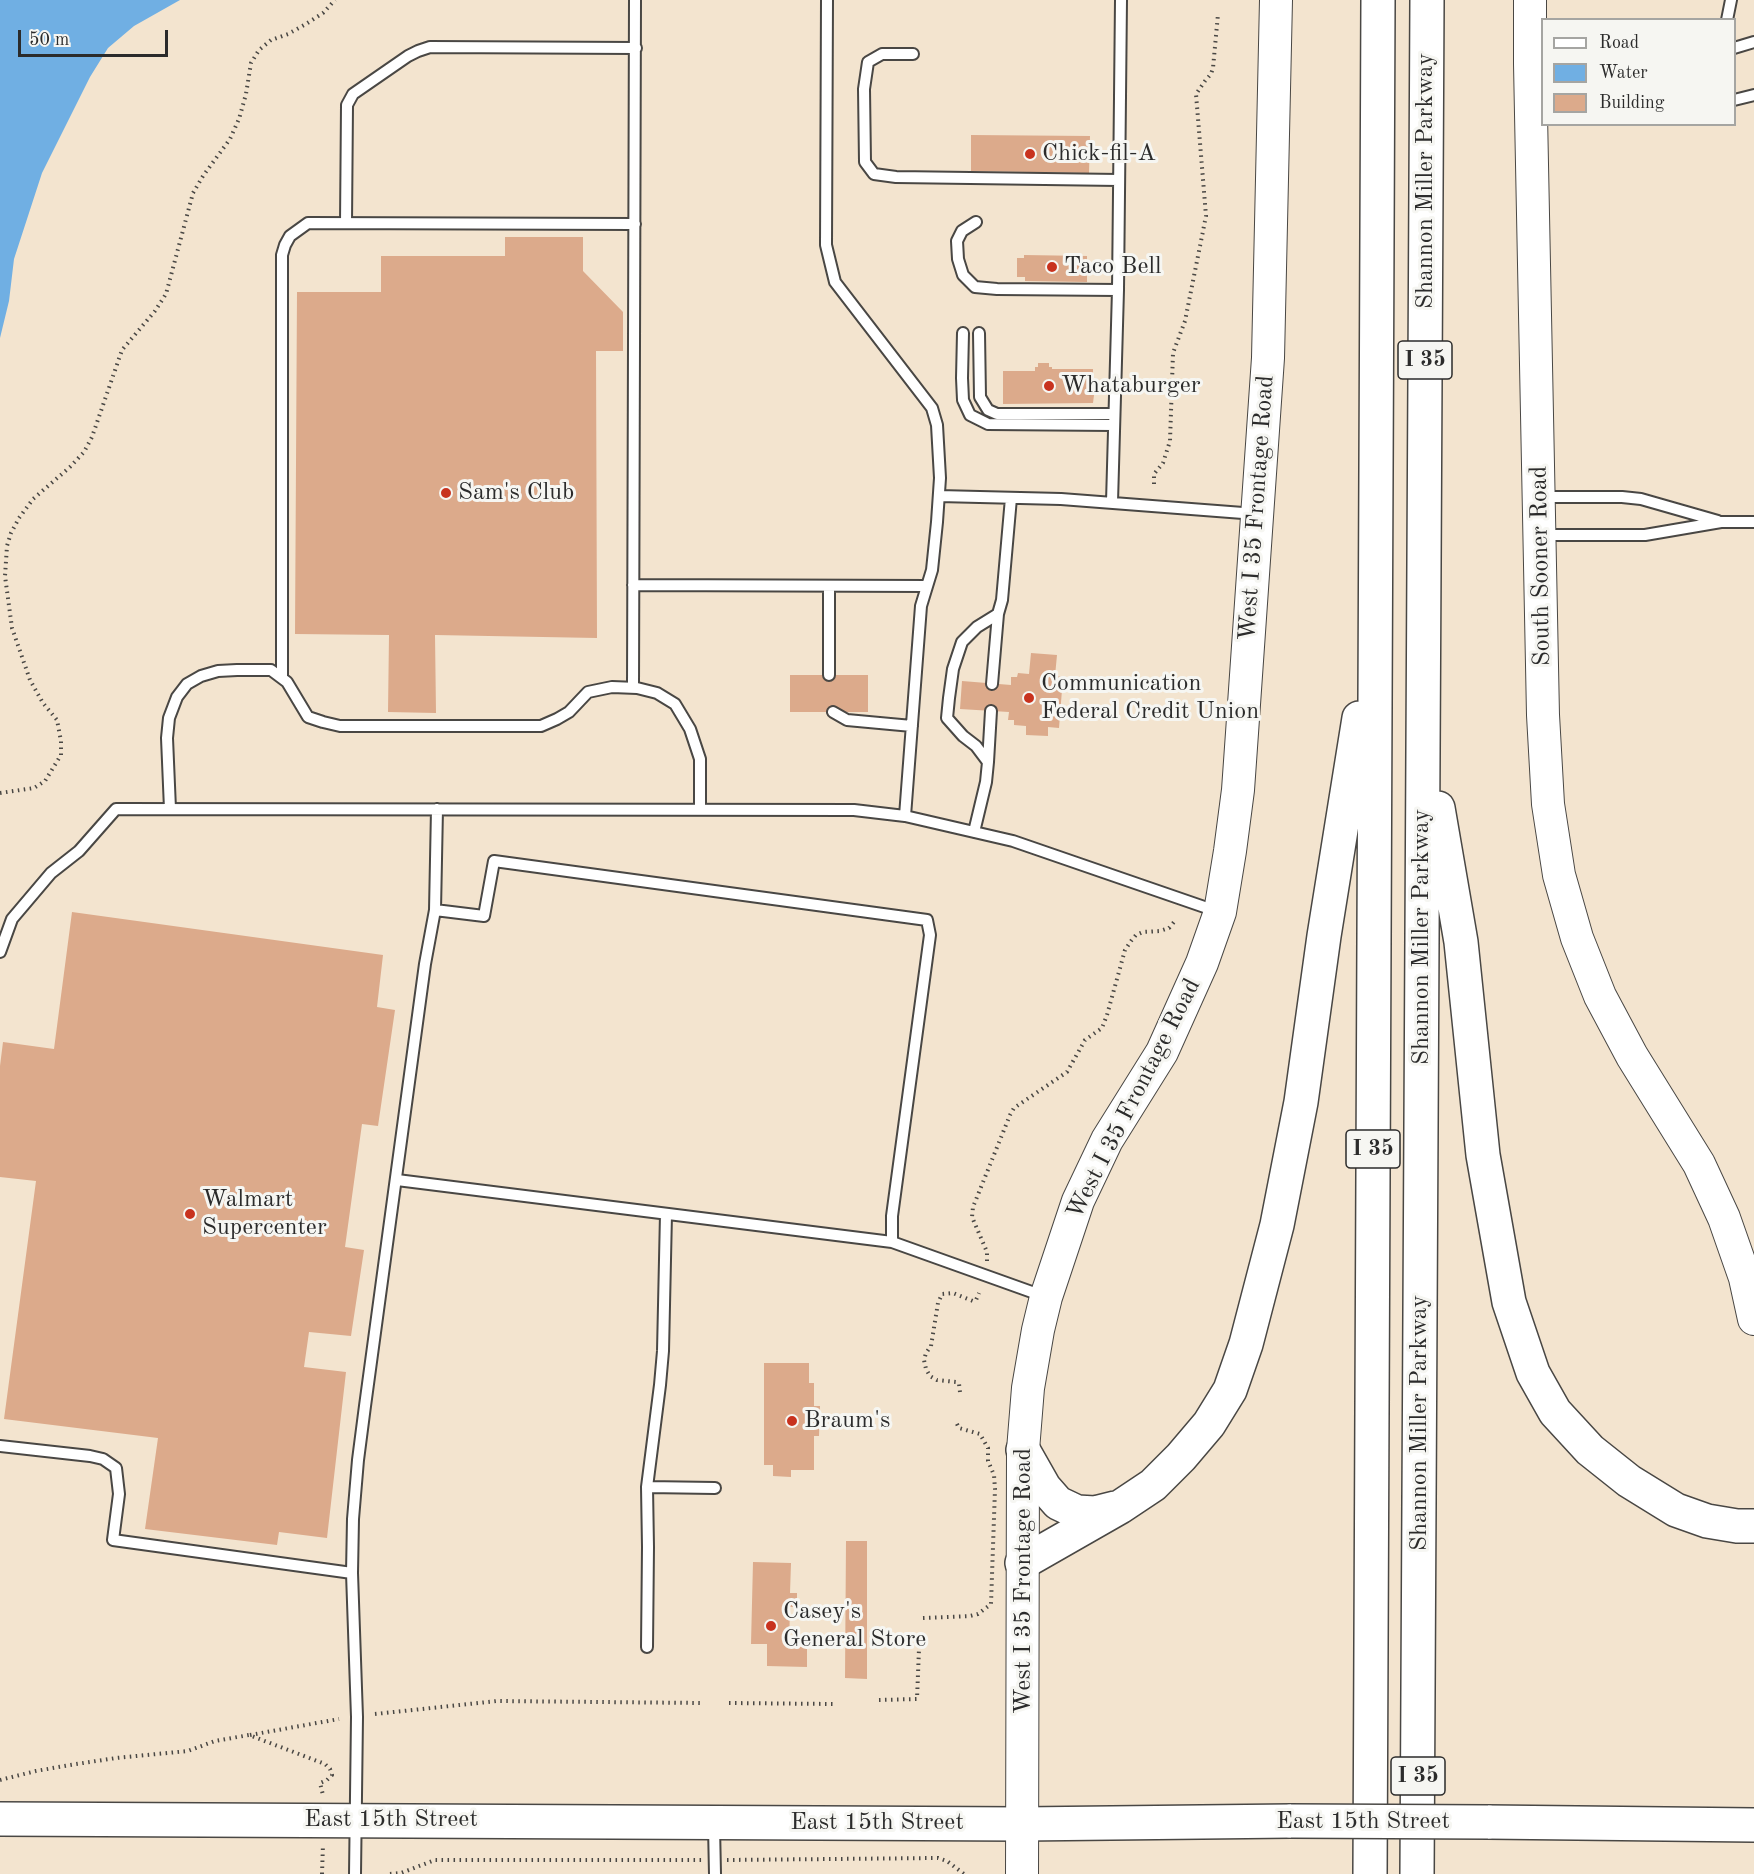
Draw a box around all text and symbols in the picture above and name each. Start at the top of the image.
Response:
scale bar [21,18,171,56]
legend [1541,18,1736,126]
text: 50 m [29,31,69,49]
text: Road [1599,34,1639,52]
street label: Shannon Miller Parkway [1412,53,1440,309]
text: Water [1599,64,1648,82]
text: Building [1599,94,1664,112]
place label: Chick-fil-A [1042,140,1156,168]
marker: Chick-fil-A [1023,147,1037,161]
place label: Taco Bell [1064,253,1161,281]
marker: Taco Bell [1045,260,1059,274]
road number: I 35 [1398,341,1452,379]
place label: Whataburger [1061,372,1201,400]
street label: West I 35 Frontage Road [1233,374,1281,642]
marker: Whataburger [1042,379,1056,393]
street label: South Sooner Road [1525,466,1557,666]
place label: Sam's Club [458,479,574,507]
marker: Sam's Club [439,486,453,500]
place label: Communication Federal Credit Union [1041,670,1259,726]
marker: Communication Federal Credit Union [1022,691,1036,705]
street label: Shannon Miller Parkway [1408,809,1436,1065]
street label: West I 35 Frontage Road [1061,974,1207,1224]
road number: I 35 [1346,1130,1400,1168]
place label: Walmart Supercenter [202,1186,327,1242]
marker: Walmart Supercenter [183,1207,197,1221]
street label: Shannon Miller Parkway [1406,1295,1434,1551]
place label: Braum's [804,1407,890,1435]
marker: Braum's [785,1414,799,1428]
street label: West I 35 Frontage Road [1010,1448,1038,1714]
place label: Casey's General Store [783,1598,926,1654]
marker: Casey's General Store [764,1619,778,1633]
road number: I 35 [1391,1757,1445,1795]
street label: East 15th Street [304,1806,478,1834]
street label: East 15th Street [1276,1808,1450,1836]
street label: East 15th Street [790,1809,964,1837]

